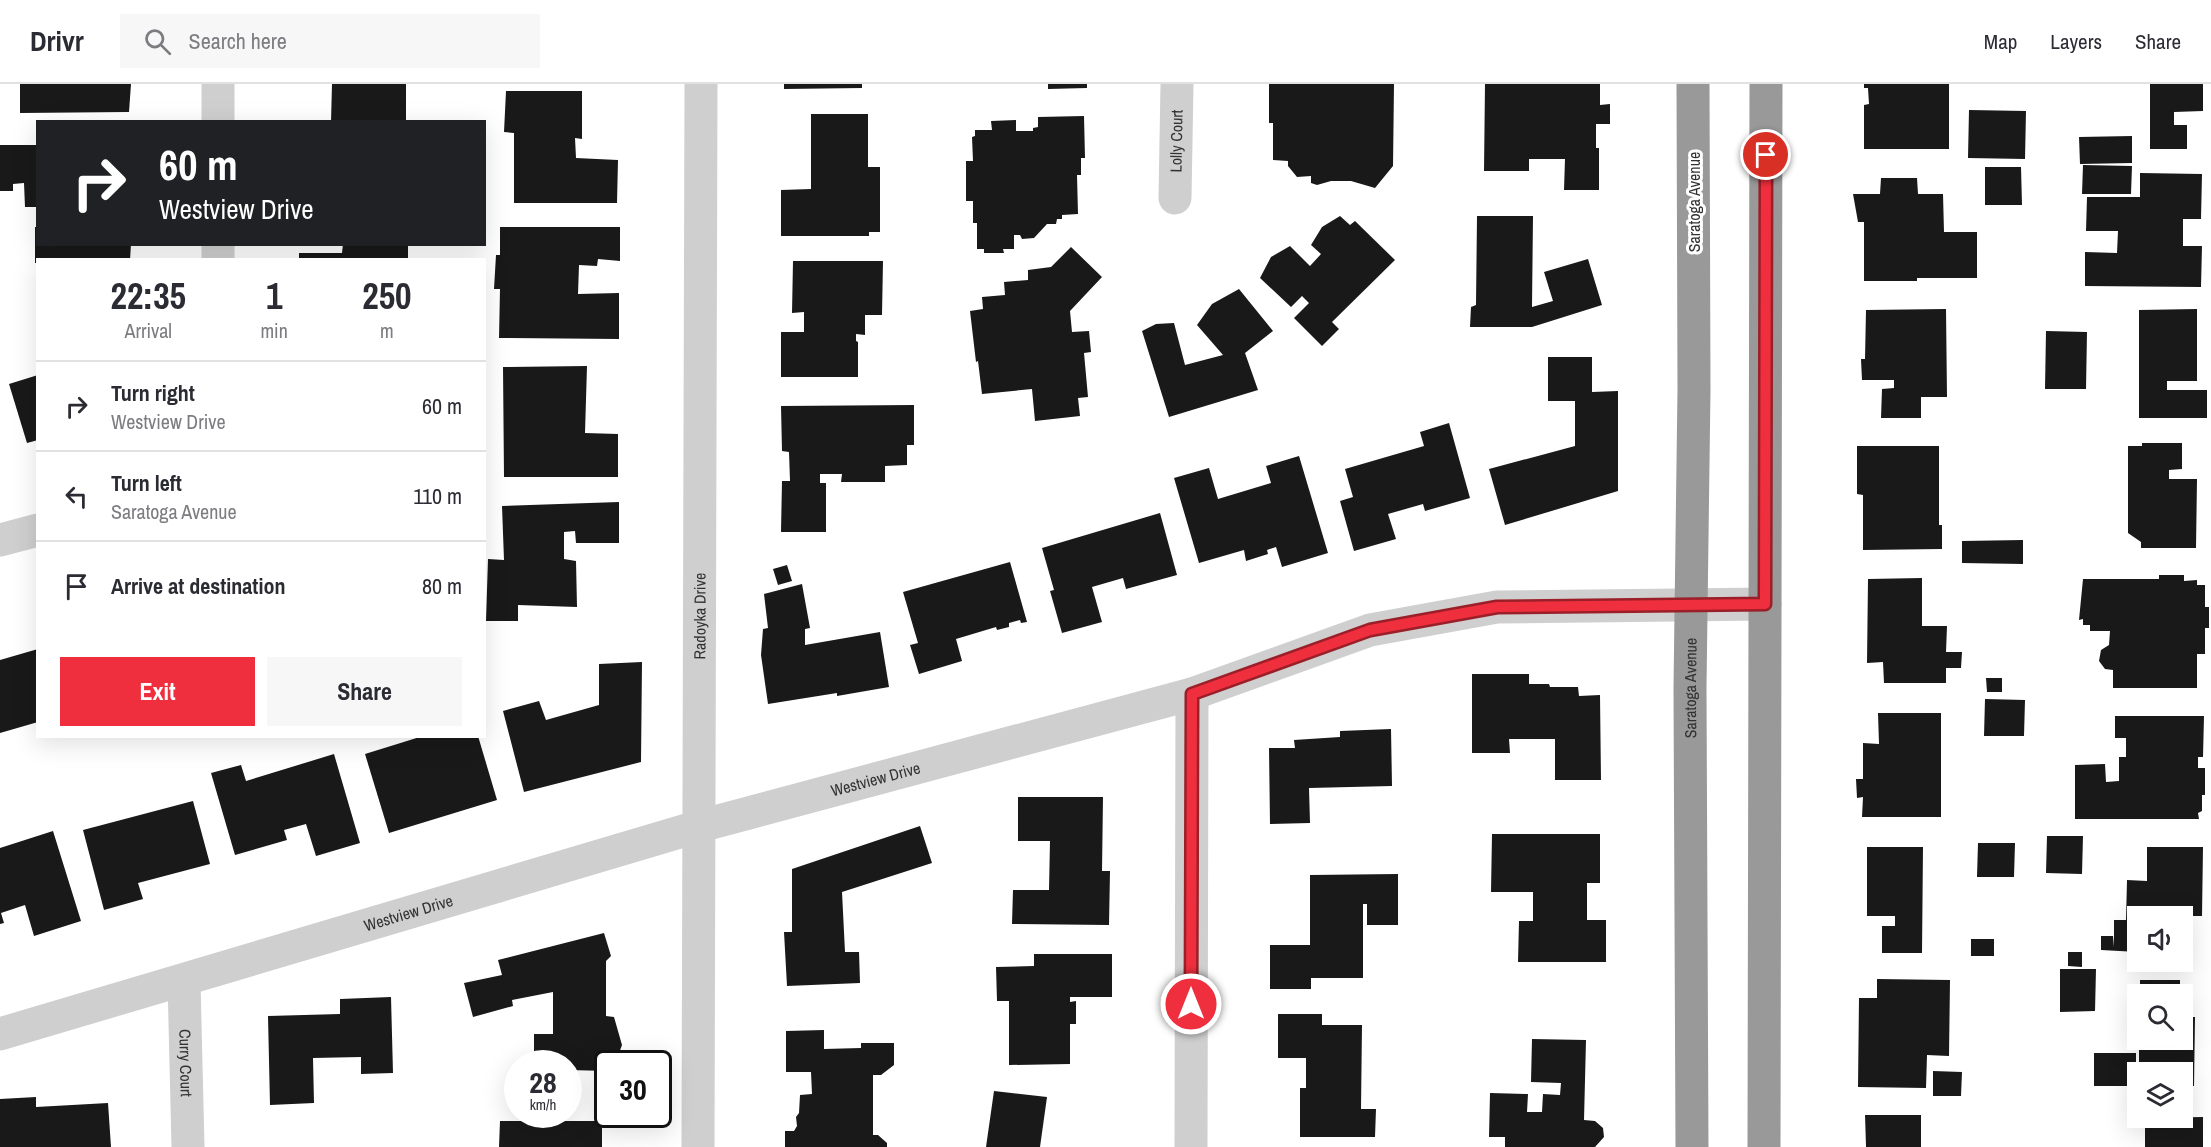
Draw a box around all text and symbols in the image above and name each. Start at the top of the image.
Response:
search box [120,14,540,68]
text: Drivr [30,22,84,60]
icon: search [141,25,174,58]
text: Search here [189,26,287,56]
text: Map [1984,27,2017,56]
text: Layers [2050,27,2102,56]
text: Share [2135,27,2181,56]
street label: Lolly Court [1164,109,1188,173]
pin [1740,129,1791,180]
text: 60 m [159,137,238,193]
icon: arrive [1749,138,1782,171]
icon: right [60,144,138,222]
street label: Saratoga Avenue [1683,152,1705,252]
text: Westview Drive [159,191,314,227]
text: 22:35 [110,272,186,320]
text: 1 [266,272,282,320]
text: 250 [362,272,412,320]
text: Arrival [125,317,172,344]
text: min [260,317,288,344]
text: m [380,317,394,344]
text: Turn right [111,378,195,408]
icon: right [60,390,93,423]
text: 60 m [422,391,462,421]
text: Westview Drive [111,408,226,435]
text: Turn left [111,468,182,498]
icon: left [60,480,93,513]
text: 110 m [413,481,462,511]
text: Saratoga Avenue [111,498,237,525]
icon: arrive [60,570,93,603]
text: Arrive at destination [111,571,285,601]
text: 80 m [422,571,462,601]
street label: Radoyka Drive [688,573,711,659]
street label: Saratoga Avenue [1679,638,1702,738]
button: Exit [60,657,255,726]
button: Share [267,657,462,726]
street label: Westview Drive [828,756,923,801]
street label: Westview Drive [361,889,455,936]
map controls [2127,906,2193,1128]
button: sound [2127,906,2193,972]
position arrow [1159,972,1223,1036]
button: search [2127,984,2193,1050]
street label: Curry Court [174,1029,198,1098]
speed limit sign: 30 [594,1050,672,1128]
text: 28 [529,1062,557,1102]
button: layers [2127,1062,2193,1128]
text: km/h [530,1094,556,1115]

